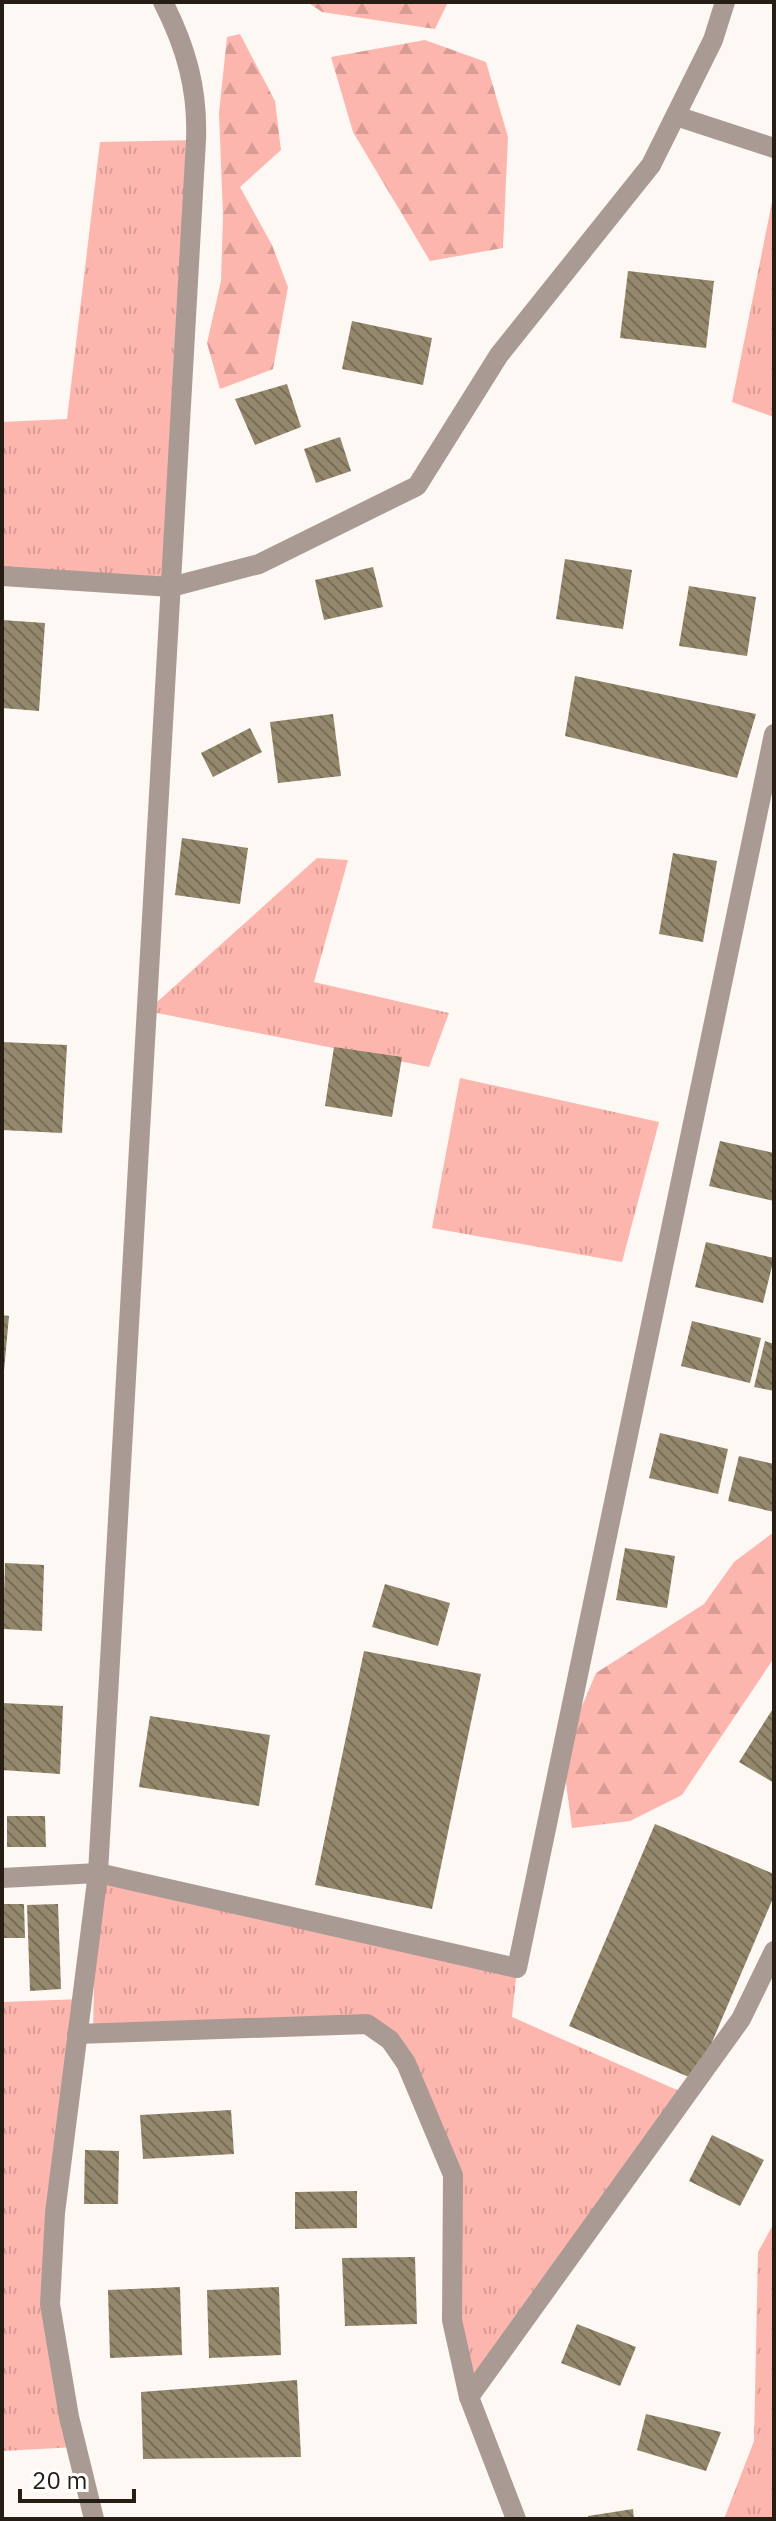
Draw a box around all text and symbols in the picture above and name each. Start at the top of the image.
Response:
scale bar [20,2453,134,2503]
text: 20 m [32,2464,87,2496]

